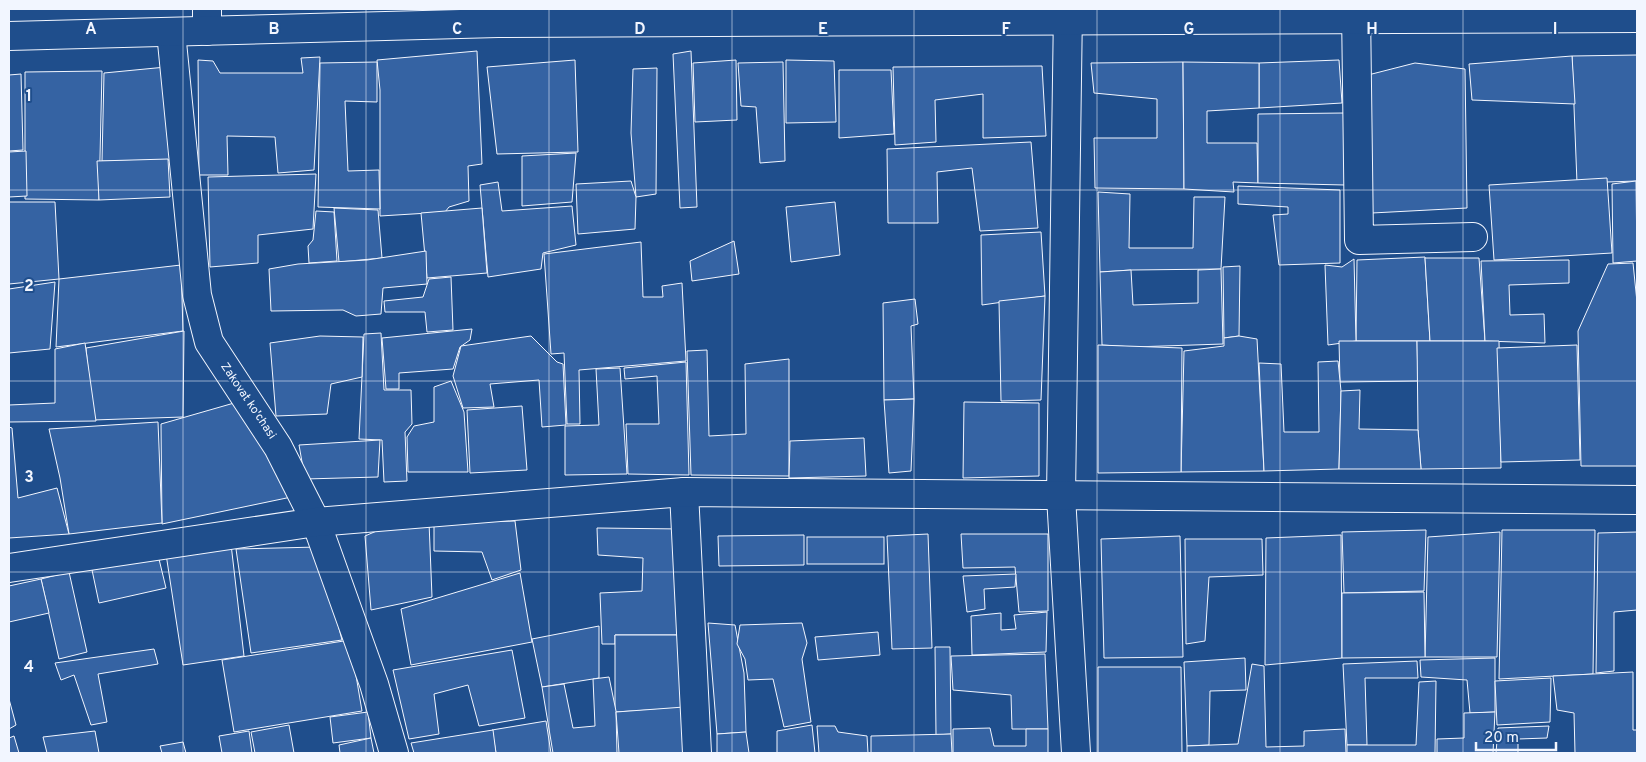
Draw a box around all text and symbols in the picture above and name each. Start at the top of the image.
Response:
text: A [85,20,97,40]
text: B [268,20,280,40]
text: C [452,20,462,40]
text: D [634,20,646,40]
text: E [818,20,828,40]
text: F [1001,20,1011,40]
text: G [1184,20,1194,40]
text: H [1366,20,1378,40]
text: I [1553,20,1557,40]
text: 1 [26,87,32,107]
text: 2 [24,277,34,297]
street label: Zakovat ko'chasi [216,360,280,442]
text: 3 [24,468,34,488]
text: 4 [24,658,34,678]
scale bar [1476,720,1556,752]
text: 20 m [1484,729,1519,748]

